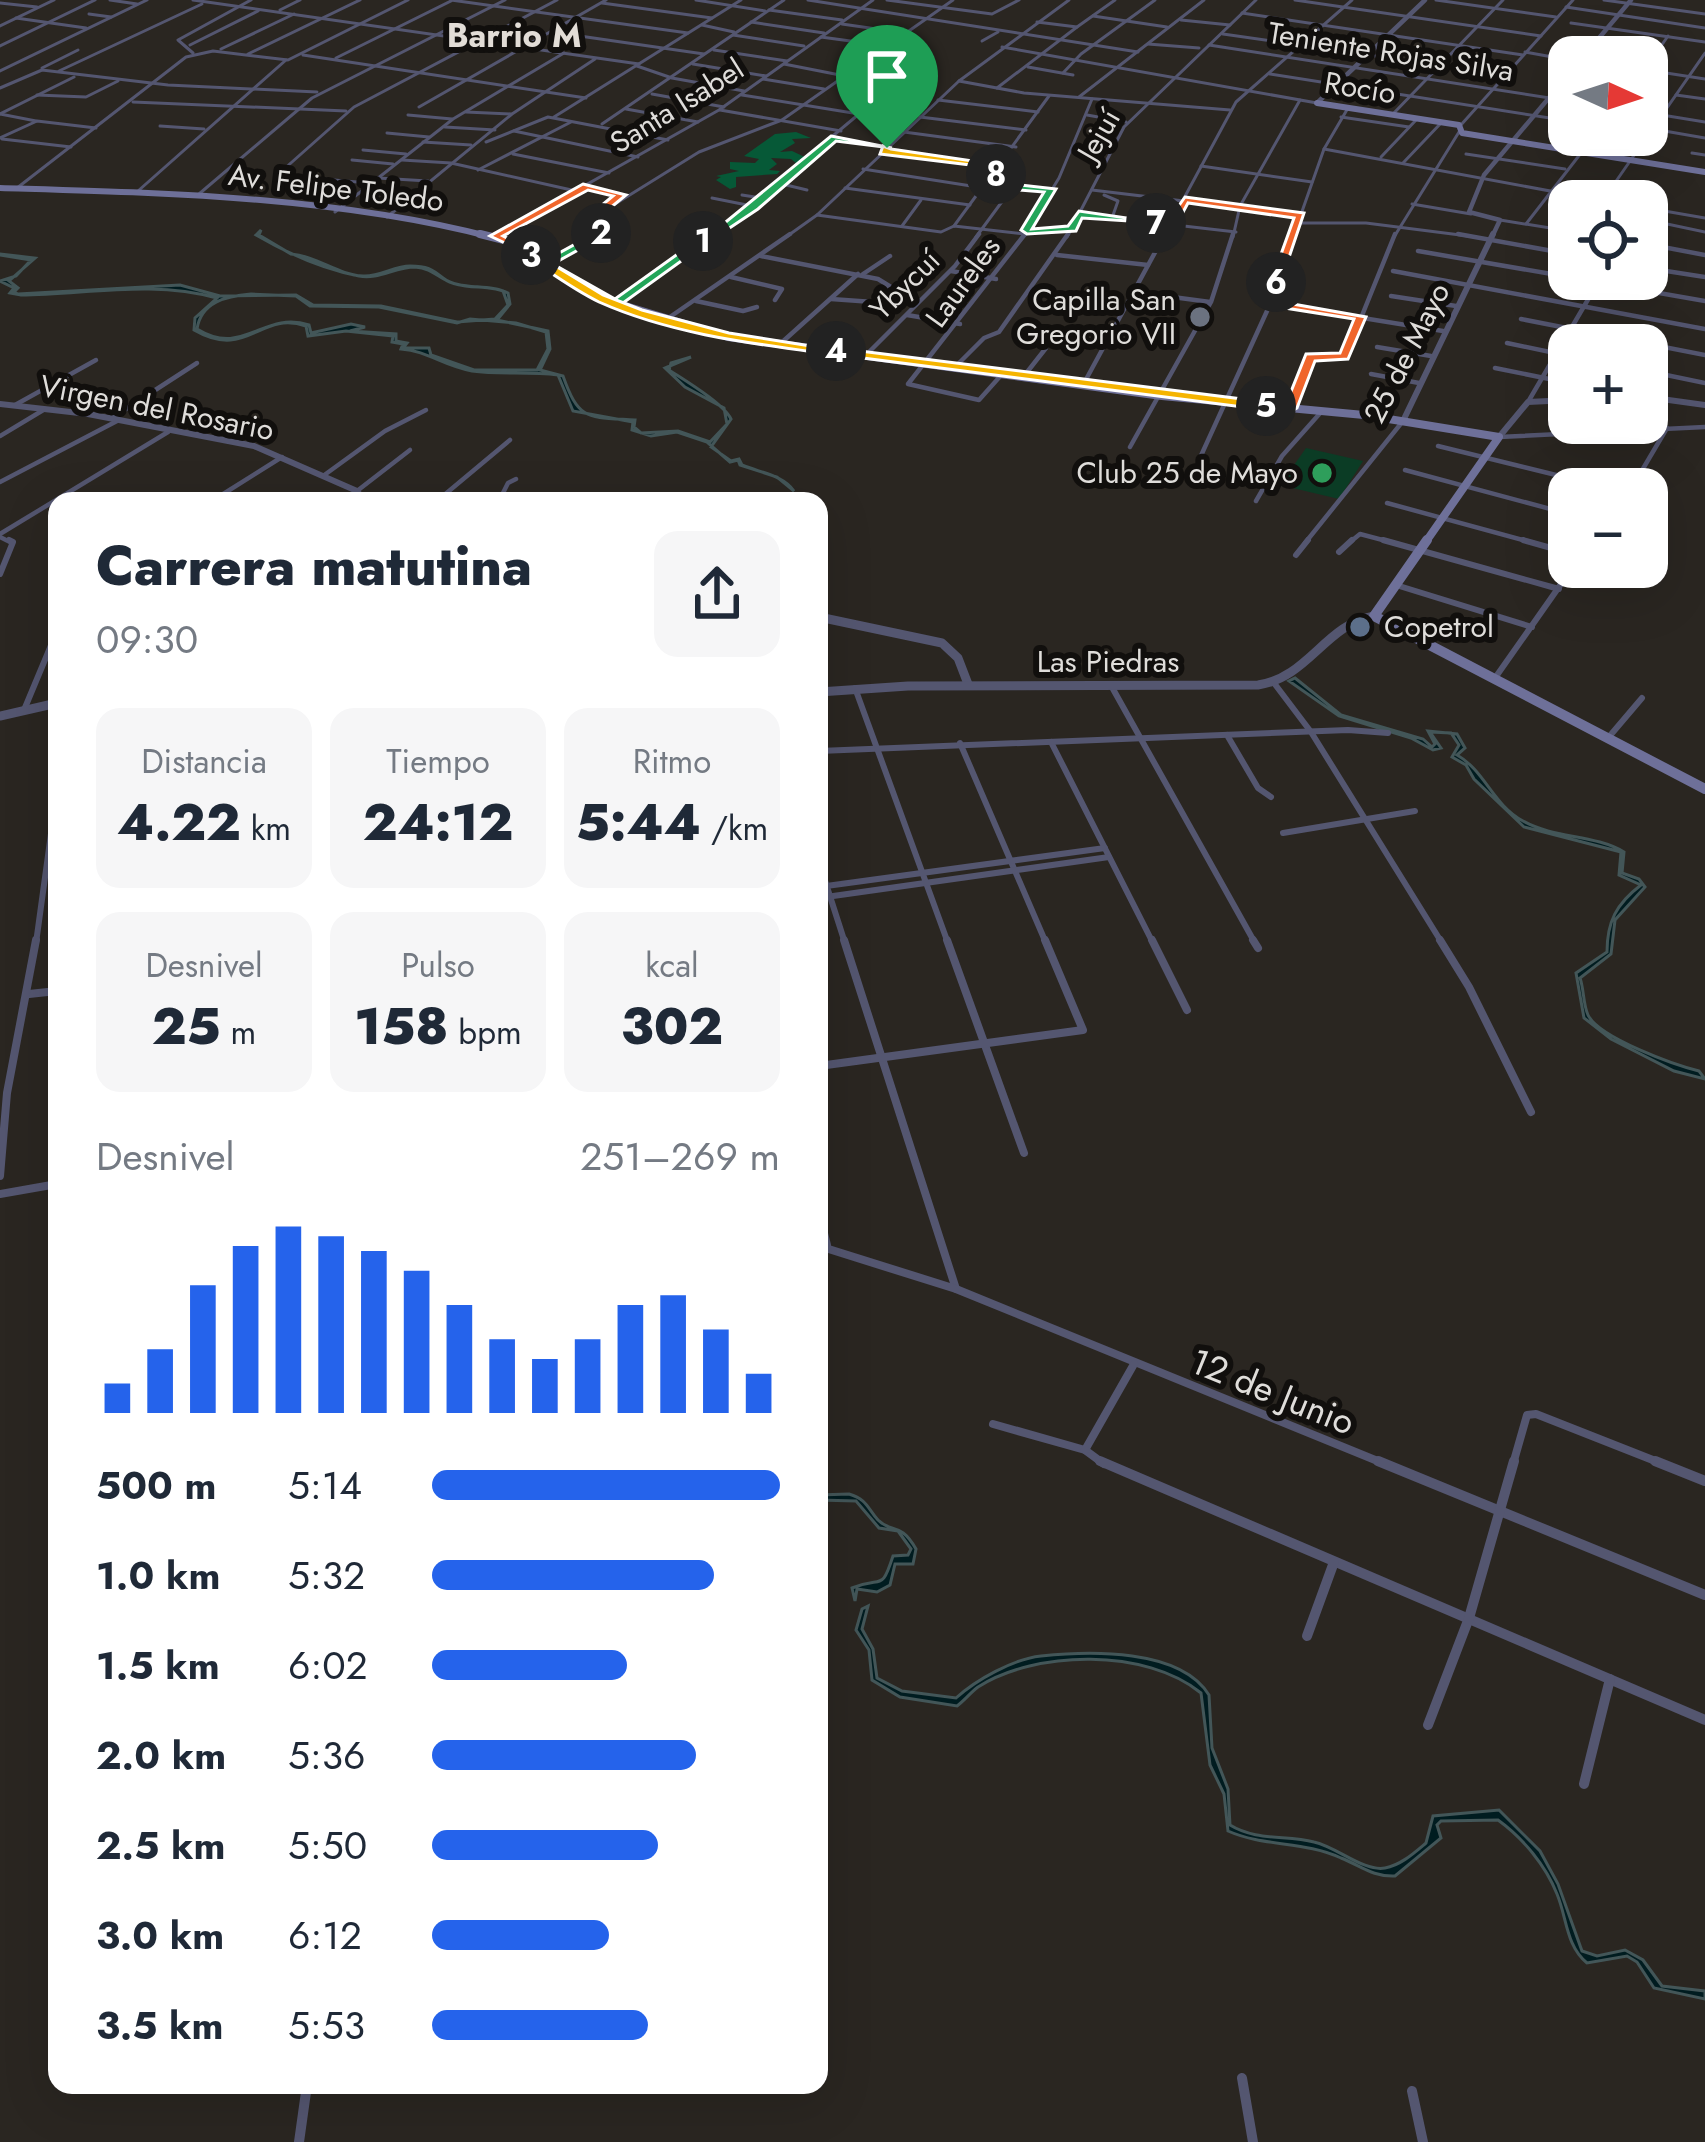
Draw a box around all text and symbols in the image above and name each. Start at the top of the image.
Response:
street label: Teniente Rojas Silva [1265,11,1517,92]
district label: Barrio M [447,12,581,59]
pin [836,25,938,148]
north arrow [1548,36,1668,156]
map controls [1548,36,1668,588]
icon: arrive [854,43,920,109]
street label: Santa Isabel [601,47,752,164]
street label: Rocío [1321,61,1399,114]
street label: Jejuí [1065,100,1131,172]
pin: 8 [966,144,1026,204]
text: 8 [986,150,1006,197]
street label: Av. Felipe Toledo [226,153,446,222]
button: locate [1548,180,1668,300]
pin: 7 [1126,193,1186,253]
text: 7 [1146,199,1166,246]
pin: 2 [571,203,631,263]
text: 2 [590,209,612,256]
pin: 1 [673,211,733,271]
text: 1 [695,217,711,264]
pin: 3 [501,225,561,285]
street label: Laureles [915,227,1010,336]
text: 3 [521,231,541,278]
street label: Ybycuí [860,239,950,330]
pin: 6 [1246,252,1306,312]
text: 6 [1265,258,1287,305]
street label: 25 de Mayo [1353,275,1460,430]
place label: Capilla San Gregorio VII [1016,278,1176,355]
marker: Capilla San Gregorio VII [1187,304,1213,330]
pin: 4 [806,321,866,381]
button: + [1548,324,1668,444]
text: 4 [824,327,848,374]
street label: Virgen del Rosario [36,364,278,451]
pin: 5 [1236,376,1296,436]
text: 5 [1255,382,1277,429]
place label: Club 25 de Mayo [1076,451,1298,494]
marker: Club 25 de Mayo [1309,460,1335,486]
button: − [1548,468,1668,588]
text: Carrera matutina [96,527,532,605]
button: share [654,531,780,657]
place label: Copetrol [1384,605,1494,648]
text: 09:30 [96,611,198,668]
marker: Copetrol [1347,614,1373,640]
street label: Las Piedras [1037,640,1179,683]
text: Distancia [141,738,267,785]
text: Tiempo [386,738,490,785]
text: Ritmo [633,738,711,785]
text: 4.22 [117,785,241,859]
text: 24:12 [363,785,513,859]
text: 5:44 [576,785,701,859]
text: km [241,805,291,852]
text: /km [701,805,768,852]
text: Desnivel [145,942,263,989]
text: Pulso [401,942,475,989]
text: kcal [645,942,699,989]
text: 25 [152,989,221,1063]
text: 158 [354,989,448,1063]
text: 302 [621,989,723,1063]
text: m [221,1009,256,1056]
text: bpm [448,1009,522,1056]
text: Desnivel [96,1128,235,1185]
text: 251–269 m [580,1128,780,1185]
street label: 12 de Junio [1183,1335,1363,1447]
text: 500 m [96,1457,216,1514]
text: 5:14 [288,1457,362,1514]
text: 1.0 km [96,1547,220,1604]
text: 5:32 [288,1547,365,1604]
text: 1.5 km [96,1637,220,1694]
text: 6:02 [288,1637,368,1694]
text: 2.0 km [96,1727,226,1784]
text: 5:36 [288,1727,365,1784]
text: 2.5 km [96,1817,225,1874]
text: 5:50 [288,1817,367,1874]
text: 3.0 km [96,1907,224,1964]
text: 6:12 [288,1907,362,1964]
text: 3.5 km [96,1997,224,2054]
text: 5:53 [288,1997,365,2054]

